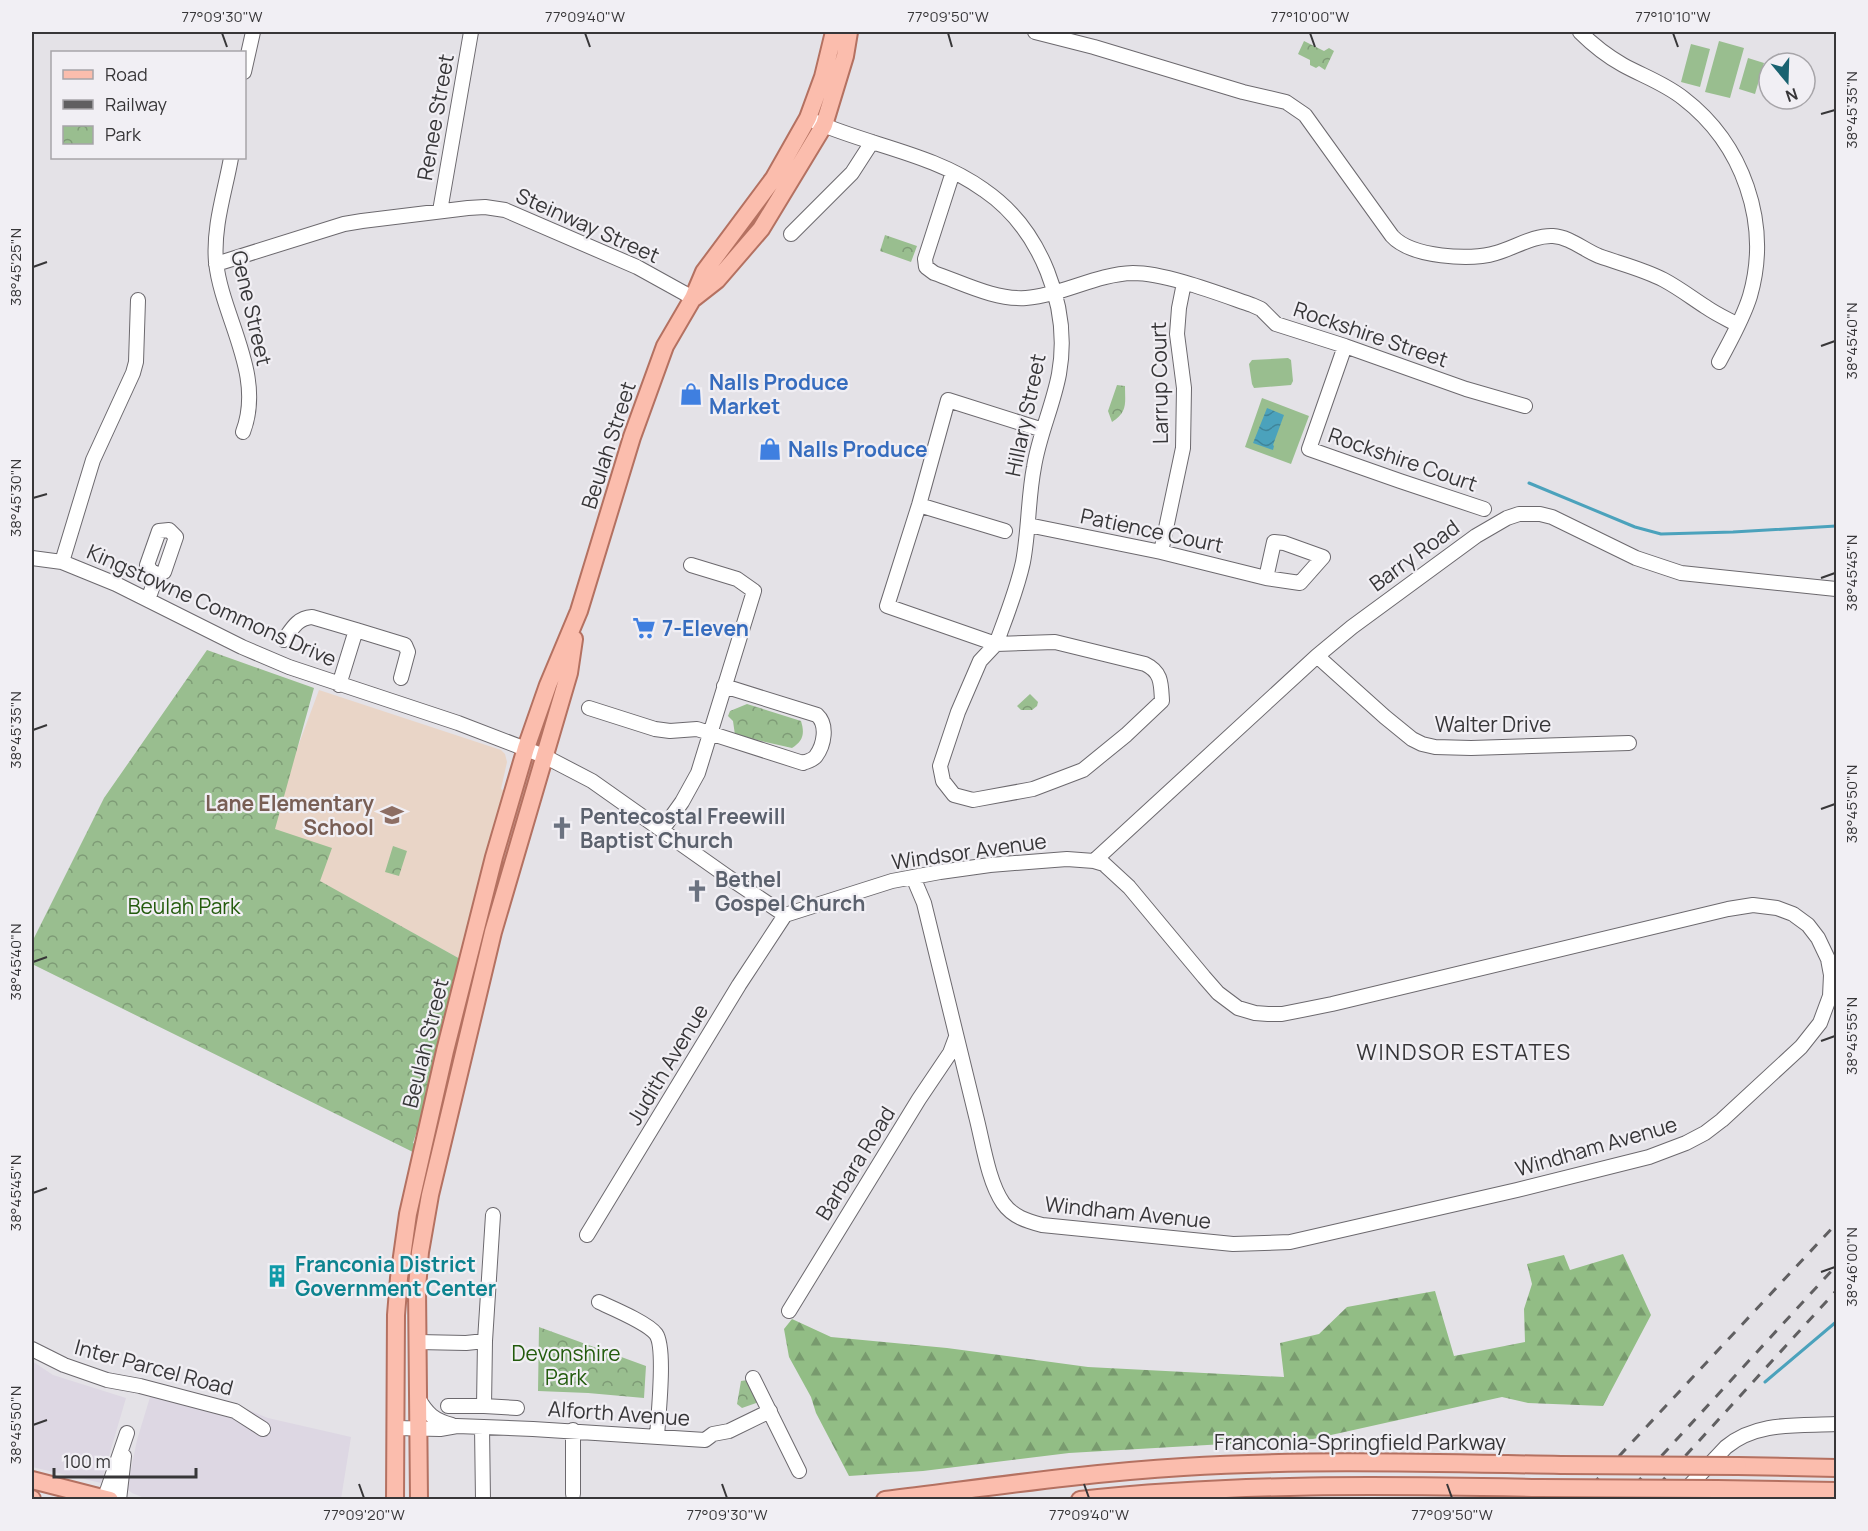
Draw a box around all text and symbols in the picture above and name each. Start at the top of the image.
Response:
text: 77°09'30"W [181,6,263,27]
text: 77°09'40"W [545,6,625,27]
text: 77°09'50"W [907,6,989,27]
text: 77°10'00"W [1271,6,1349,27]
text: 77°10'10"W [1635,6,1711,27]
legend [51,51,246,159]
north arrow [1757,51,1817,111]
street label: Renee Street [410,52,460,182]
text: Road [105,62,148,86]
text: 38°45'35"N [1841,71,1862,149]
text: N [1783,83,1801,107]
text: Railway [105,92,167,116]
text: Park [105,122,142,146]
street label: Steinway Street [512,181,664,269]
text: 38°45'25"N [5,228,26,306]
street label: Gene Street [225,248,279,368]
street label: Rockshire Street [1290,294,1452,374]
text: 38°45'40"N [1841,303,1862,379]
street label: Larrup Court [1144,321,1174,445]
street label: Hillary Street [998,351,1052,479]
place label: Nalls Produce Market [709,368,849,420]
street label: Beulah Street [574,378,642,512]
shop icon: Nalls Produce Market [678,381,704,407]
street label: Rockshire Court [1325,420,1481,498]
place label: Nalls Produce [788,435,928,463]
shop icon: Nalls Produce [757,436,783,462]
text: 38°45'30"N [5,459,26,537]
street label: Patience Court [1078,501,1226,559]
street label: Barry Road [1363,513,1465,597]
text: 38°45'45"N [1841,535,1862,611]
street label: Kingstowne Commons Drive [83,537,341,673]
place label: 7-Eleven [662,614,749,642]
supermarket icon: 7-Eleven [631,615,657,641]
text: 38°45'35"N [5,691,26,769]
street label: Walter Drive [1435,710,1551,738]
text: 38°45'50"N [1841,765,1862,843]
place label: Lane Elementary School [205,789,374,841]
school or university icon: Lane Elementary School [379,802,405,828]
place label: Pentecostal Freewill Baptist Church [580,802,786,854]
church icon: Pentecostal Freewill Baptist Church [549,815,575,841]
street label: Windsor Avenue [890,826,1048,876]
place label: Bethel Gospel Church [715,865,865,917]
church icon: Bethel Gospel Church [684,878,710,904]
park label: Beulah Park [128,892,241,920]
text: 38°45'40"N [5,924,26,1000]
street label: Beulah Street [395,975,455,1111]
text: 38°45'55"N [1841,997,1862,1075]
street label: Judith Avenue [620,998,714,1130]
district label: WINDSOR ESTATES [1356,1037,1572,1067]
street label: Barbara Road [809,1101,901,1225]
street label: Windham Avenue [1512,1110,1680,1182]
text: 38°45'45"N [5,1155,26,1231]
street label: Windham Avenue [1043,1189,1213,1235]
text: 38°46'00"N [1841,1227,1862,1307]
place label: Franconia District Government Center [295,1250,496,1302]
building icon: Franconia District Government Center [264,1263,290,1289]
street label: Inter Parcel Road [72,1332,236,1402]
park label: Devonshire Park [511,1339,621,1391]
text: 38°45'50"N [5,1386,26,1464]
street label: Alforth Avenue [547,1394,691,1432]
street label: Franconia-Springfield Parkway [1214,1428,1506,1456]
scale bar [54,1441,196,1479]
text: 100 m [63,1449,111,1473]
text: 77°09'20"W [323,1504,405,1525]
text: 77°09'30"W [686,1504,768,1525]
text: 77°09'40"W [1049,1504,1129,1525]
text: 77°09'50"W [1411,1504,1493,1525]

